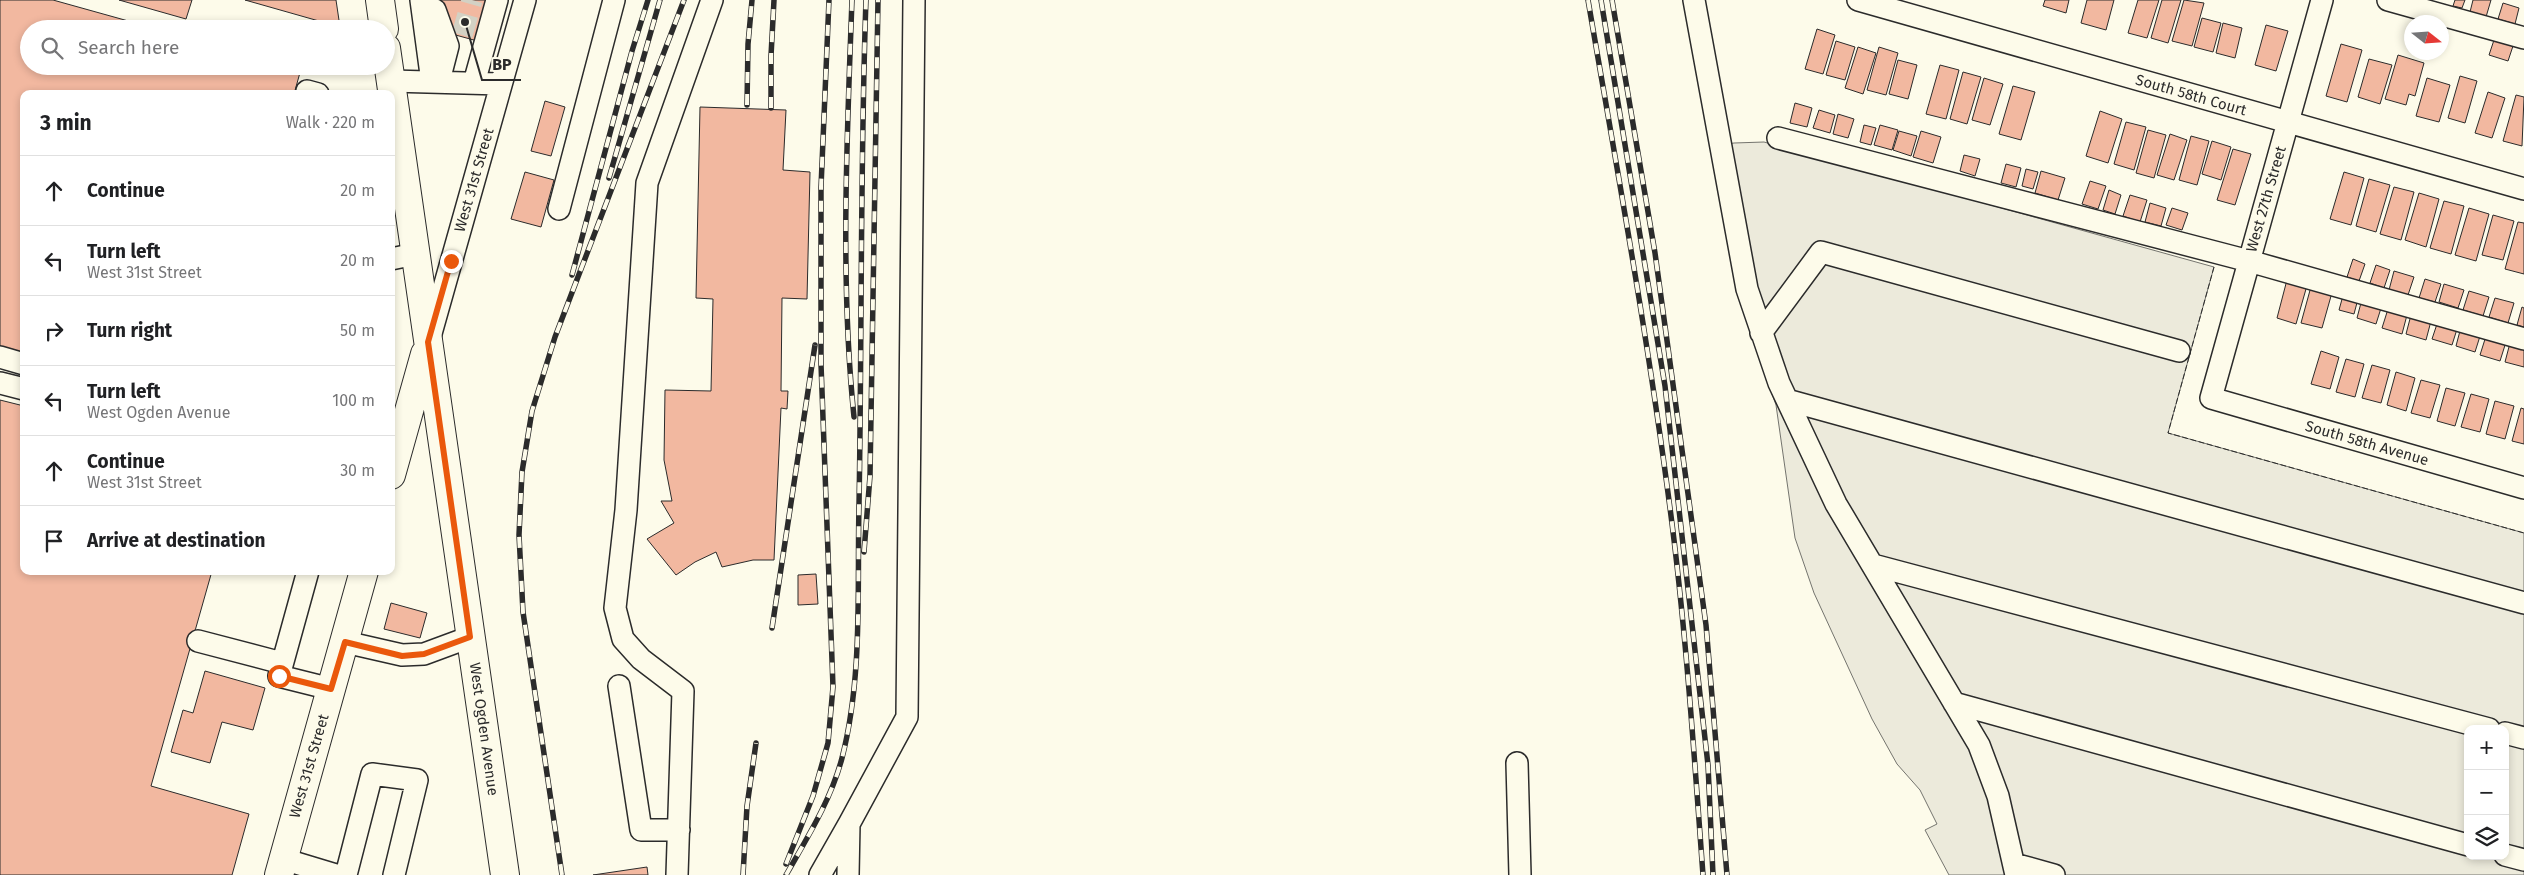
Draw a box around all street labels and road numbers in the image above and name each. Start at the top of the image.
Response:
street label: South 58th Court [2133,71,2249,120]
street label: West 31st Street [451,125,498,234]
street label: West 27th Street [2242,143,2290,254]
street label: South 58th Avenue [2303,417,2431,469]
street label: West Ogden Avenue [466,661,502,797]
street label: West 31st Street [286,711,333,820]

